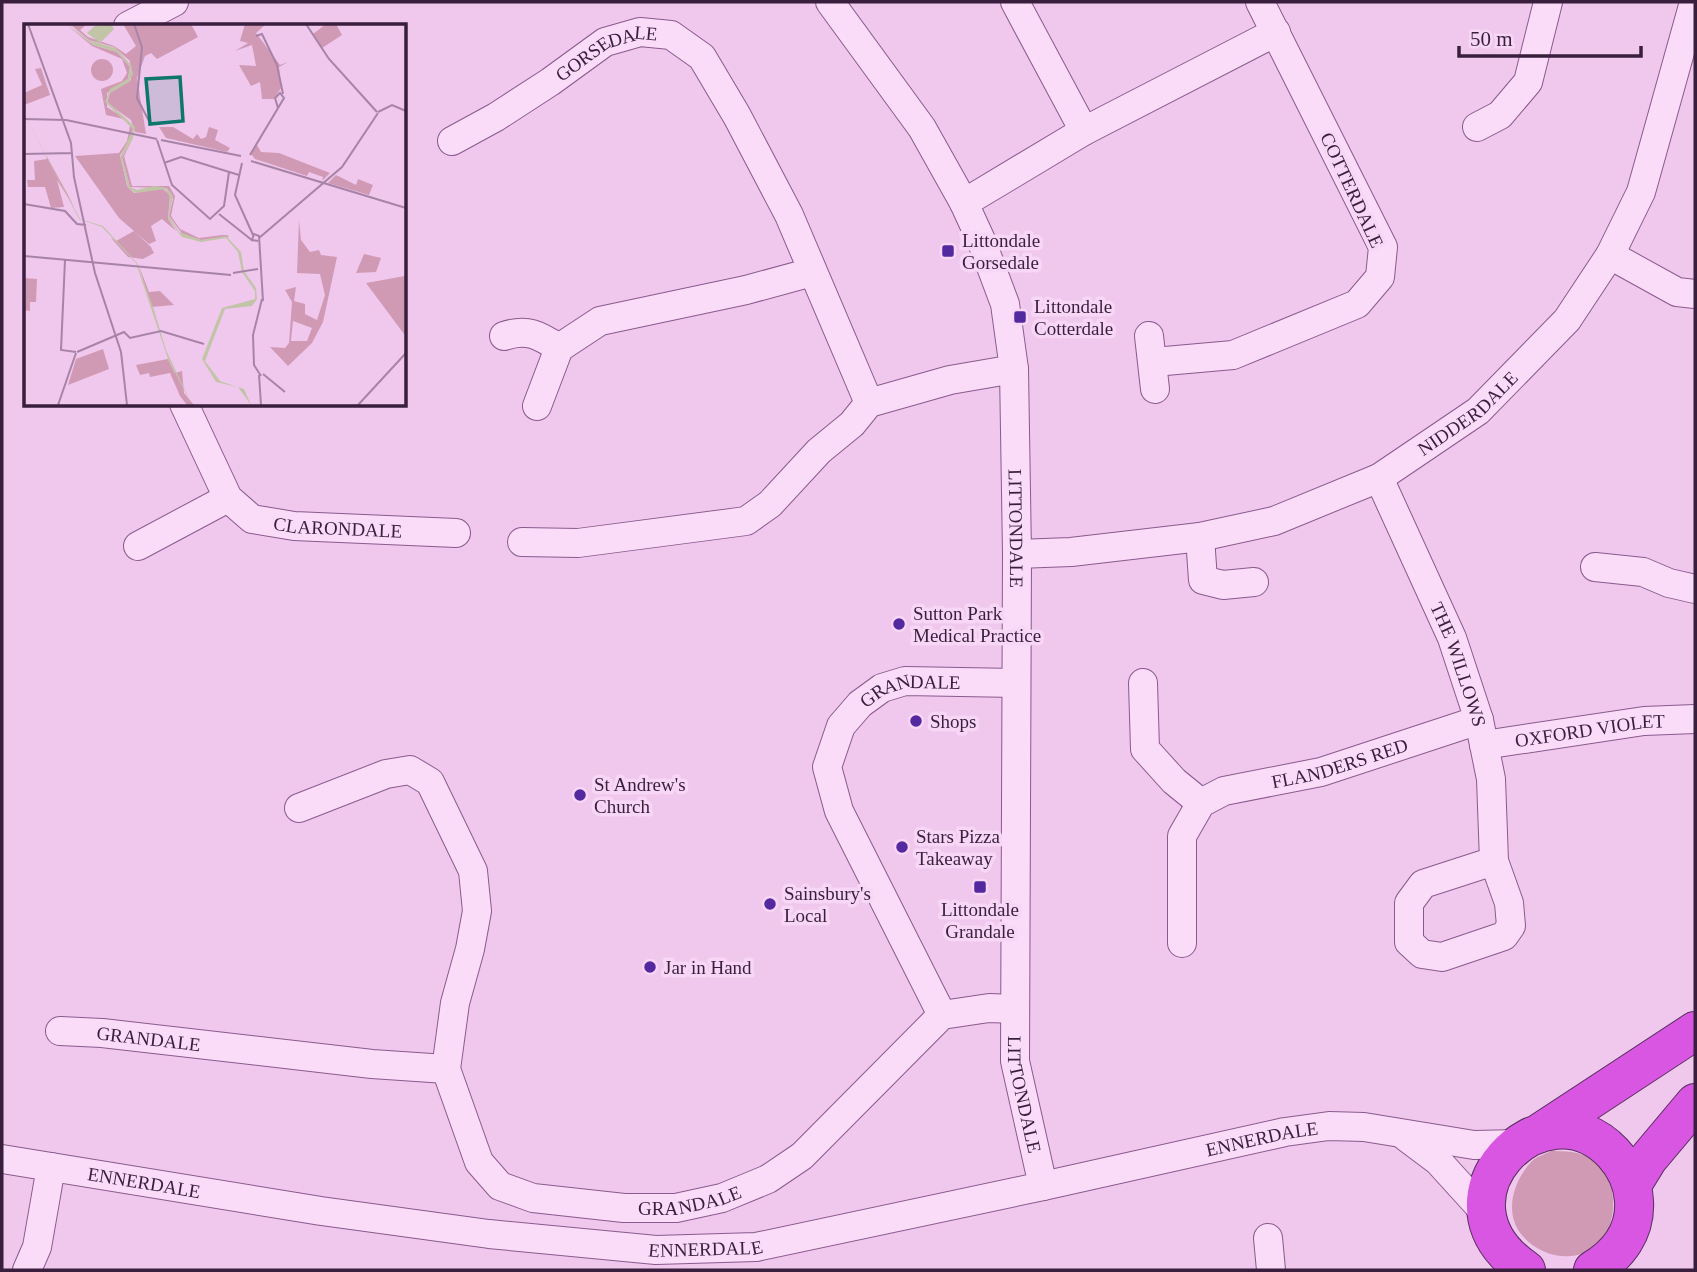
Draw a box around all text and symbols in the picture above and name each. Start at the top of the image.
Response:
scale bar [1459,14,1641,58]
street label: GORSEDALE [551,21,659,85]
inset map [24,24,406,406]
text: 50 m [1470,27,1513,51]
street label: COTTERDALE [1316,129,1388,251]
place label: Littondale Gorsedale [962,230,1040,273]
marker: Littondale Gorsedale [940,243,956,259]
place label: Littondale Cotterdale [1034,296,1113,339]
marker: Littondale Cotterdale [1012,309,1028,325]
street label: NIDDERDALE [1413,367,1522,459]
street label: LITTONDALE [1005,469,1028,588]
street label: CLARONDALE [272,512,403,541]
street label: THE WILLOWS [1426,599,1491,728]
place label: Sutton Park Medical Practice [913,603,1041,646]
marker: Sutton Park Medical Practice [891,616,907,632]
street label: GRANDALE [856,669,961,711]
street label: OXFORD VIOLET [1513,710,1666,751]
place label: Shops [930,711,976,732]
marker: Shops [908,713,924,729]
street label: FLANDERS RED [1270,734,1410,792]
place label: St Andrew's Church [594,774,686,817]
marker: St Andrew's Church [572,787,588,803]
place label: Stars Pizza Takeaway [916,826,1000,869]
marker: Stars Pizza Takeaway [894,839,910,855]
marker: Littondale Grandale [972,879,988,895]
place label: Sainsbury's Local [784,883,871,926]
marker: Sainsbury's Local [762,896,778,912]
place label: Littondale Grandale [941,899,1019,942]
place label: Jar in Hand [664,957,752,978]
marker: Jar in Hand [642,959,658,975]
street label: GRANDALE [96,1022,202,1055]
street label: LITTONDALE [1004,1036,1046,1155]
street label: ENNERDALE [1204,1117,1319,1160]
street label: ENNERDALE [86,1163,202,1202]
street label: GRANDALE [638,1181,744,1219]
street label: ENNERDALE [647,1235,764,1261]

